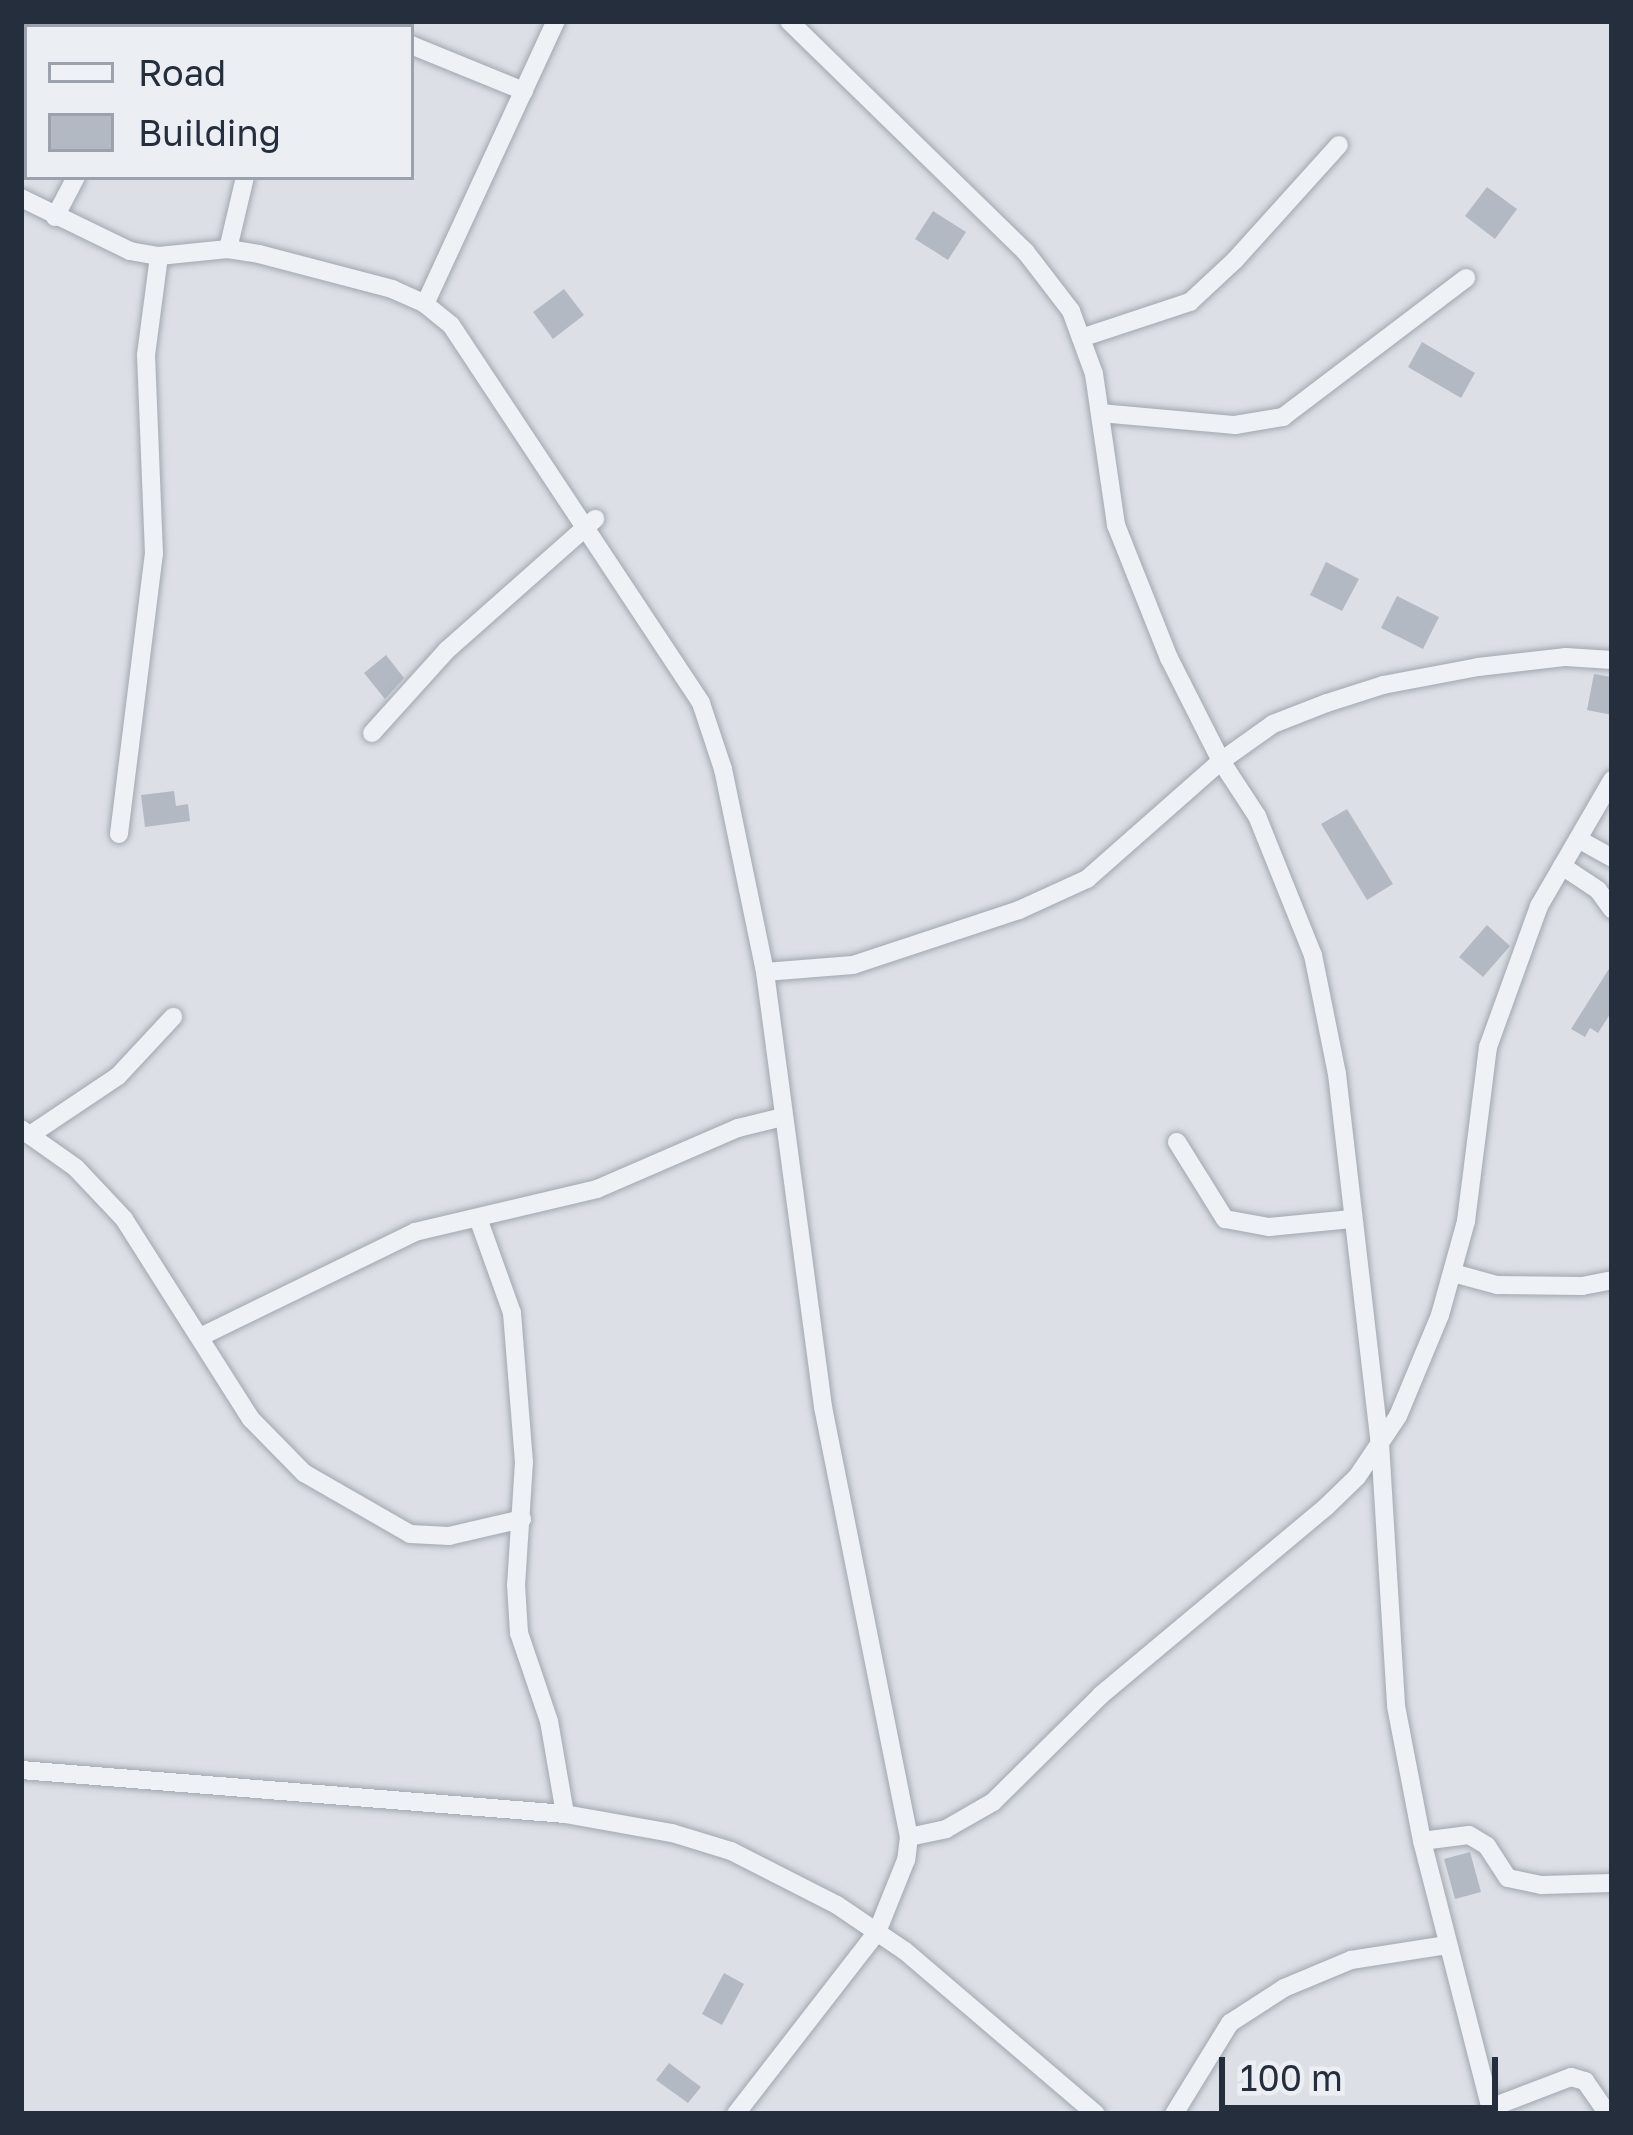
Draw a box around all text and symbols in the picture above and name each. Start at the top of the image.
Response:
legend [24,24,414,180]
text: Road [138,51,226,94]
text: Building [138,111,281,154]
scale bar [1225,2033,1504,2107]
text: 100 m [1240,2056,1343,2099]

